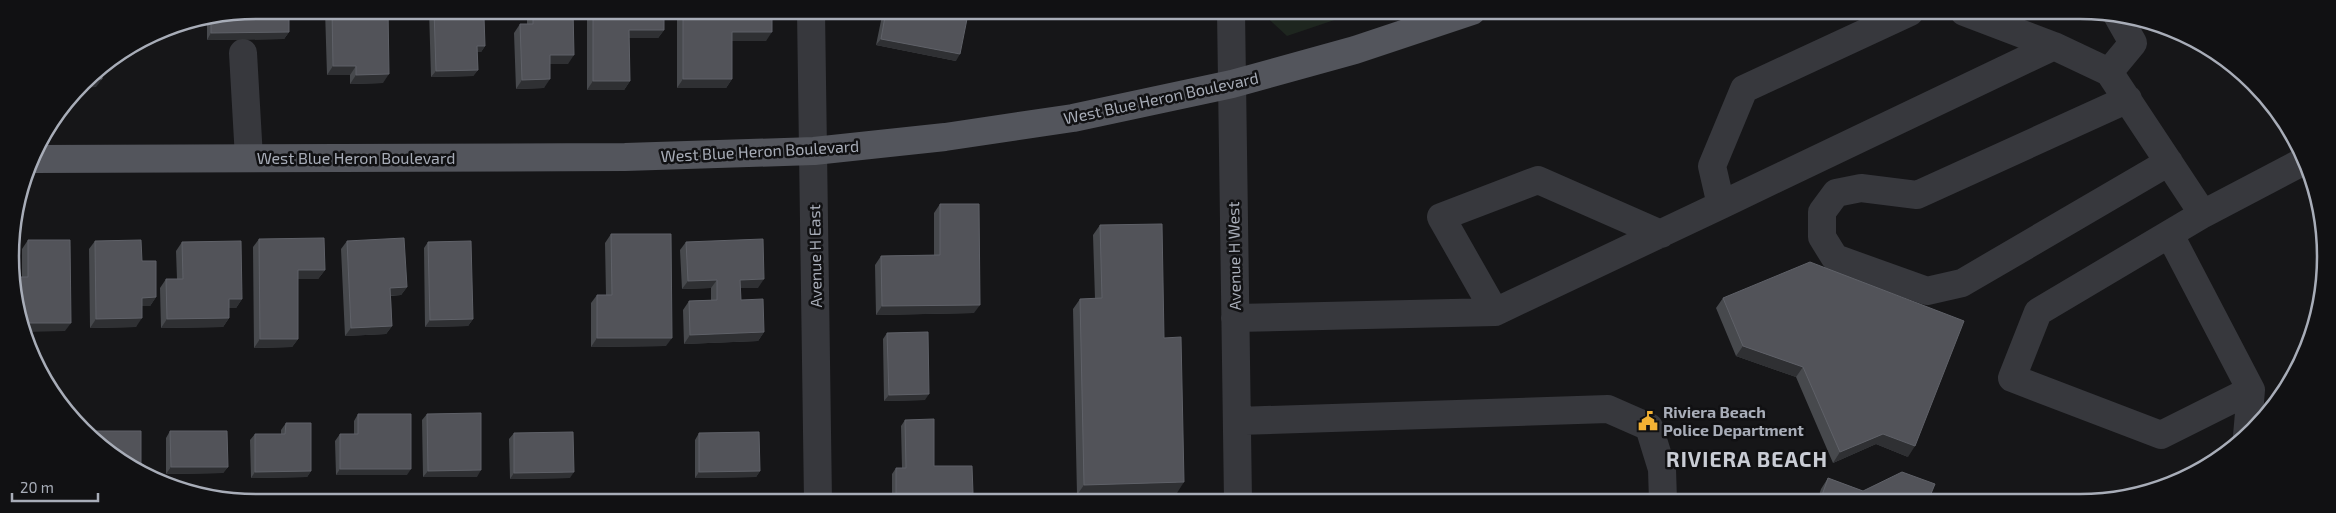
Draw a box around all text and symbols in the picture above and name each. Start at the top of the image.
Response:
street label: West Blue Heron Boulevard [1062,68,1260,127]
street label: West Blue Heron Boulevard [660,136,860,165]
street label: West Blue Heron Boulevard [257,148,455,167]
street label: Avenue H West [1223,201,1244,311]
street label: Avenue H East [804,204,825,308]
place label: Riviera Beach Police Department [1663,402,1804,439]
public building icon: Riviera Beach Police Department [1637,410,1659,432]
district label: RIVIERA BEACH [1666,446,1828,471]
scale bar [12,470,99,502]
text: 20 m [20,478,54,496]

